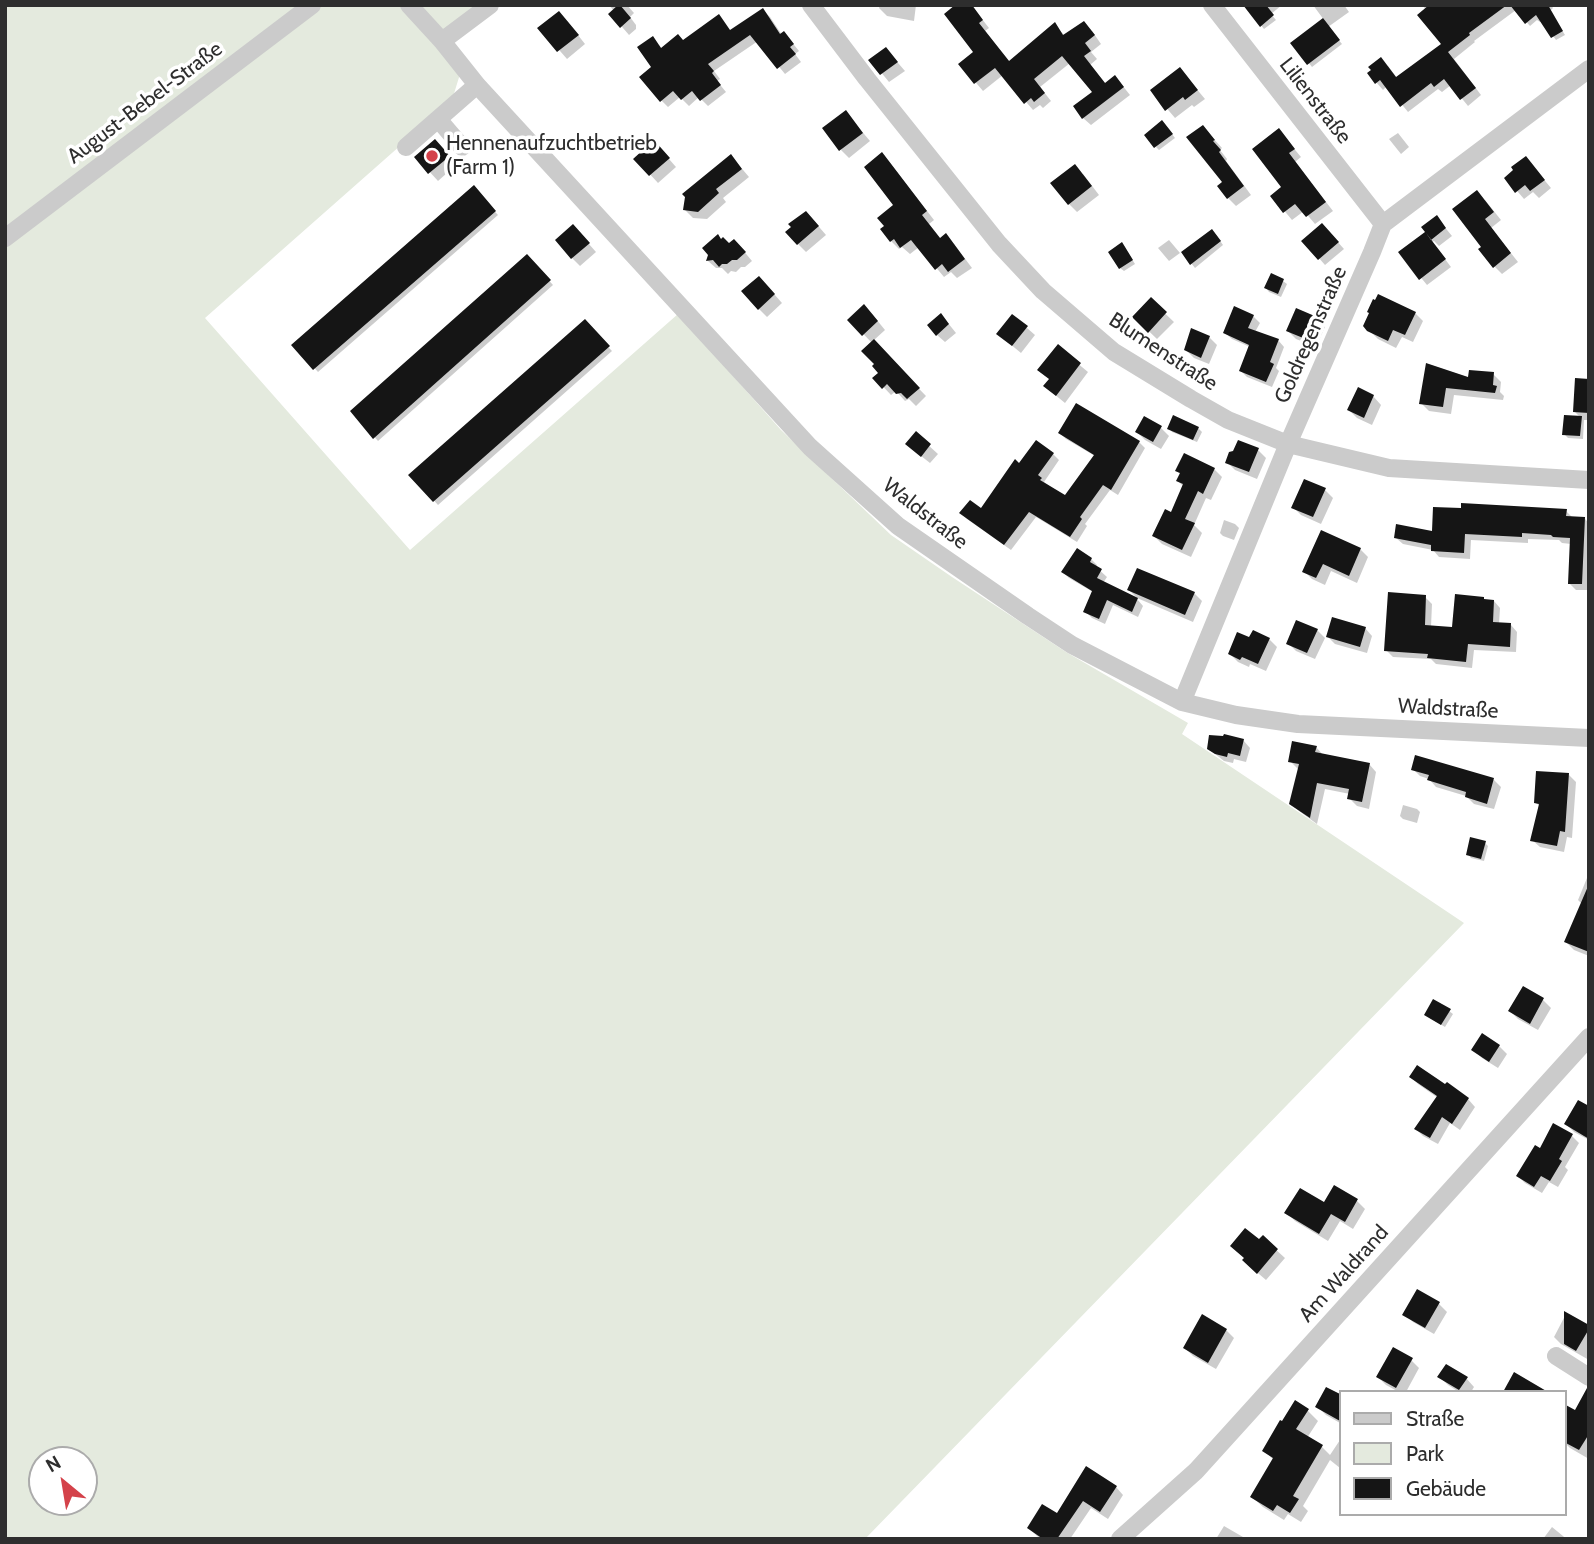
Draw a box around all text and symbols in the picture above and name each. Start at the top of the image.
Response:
street label: August-Bebel-Straße [63,37,227,169]
street label: Lilienstraße [1274,53,1356,149]
place label: Hennenaufzuchtbetrieb (Farm 1) [446,131,657,181]
marker: Hennenaufzuchtbetrieb (Farm 1) [424,148,440,164]
street label: Goldregenstraße [1270,263,1352,407]
street label: Blumenstraße [1104,308,1222,396]
street label: Waldstraße [878,473,972,555]
street label: Waldstraße [1397,694,1499,724]
street label: Am Waldrand [1294,1220,1394,1328]
legend [1338,1390,1566,1516]
text: Straße [1406,1406,1464,1431]
text: Park [1406,1441,1444,1466]
north arrow [28,1446,98,1516]
text: N [42,1451,65,1477]
text: Gebäude [1406,1476,1486,1501]

